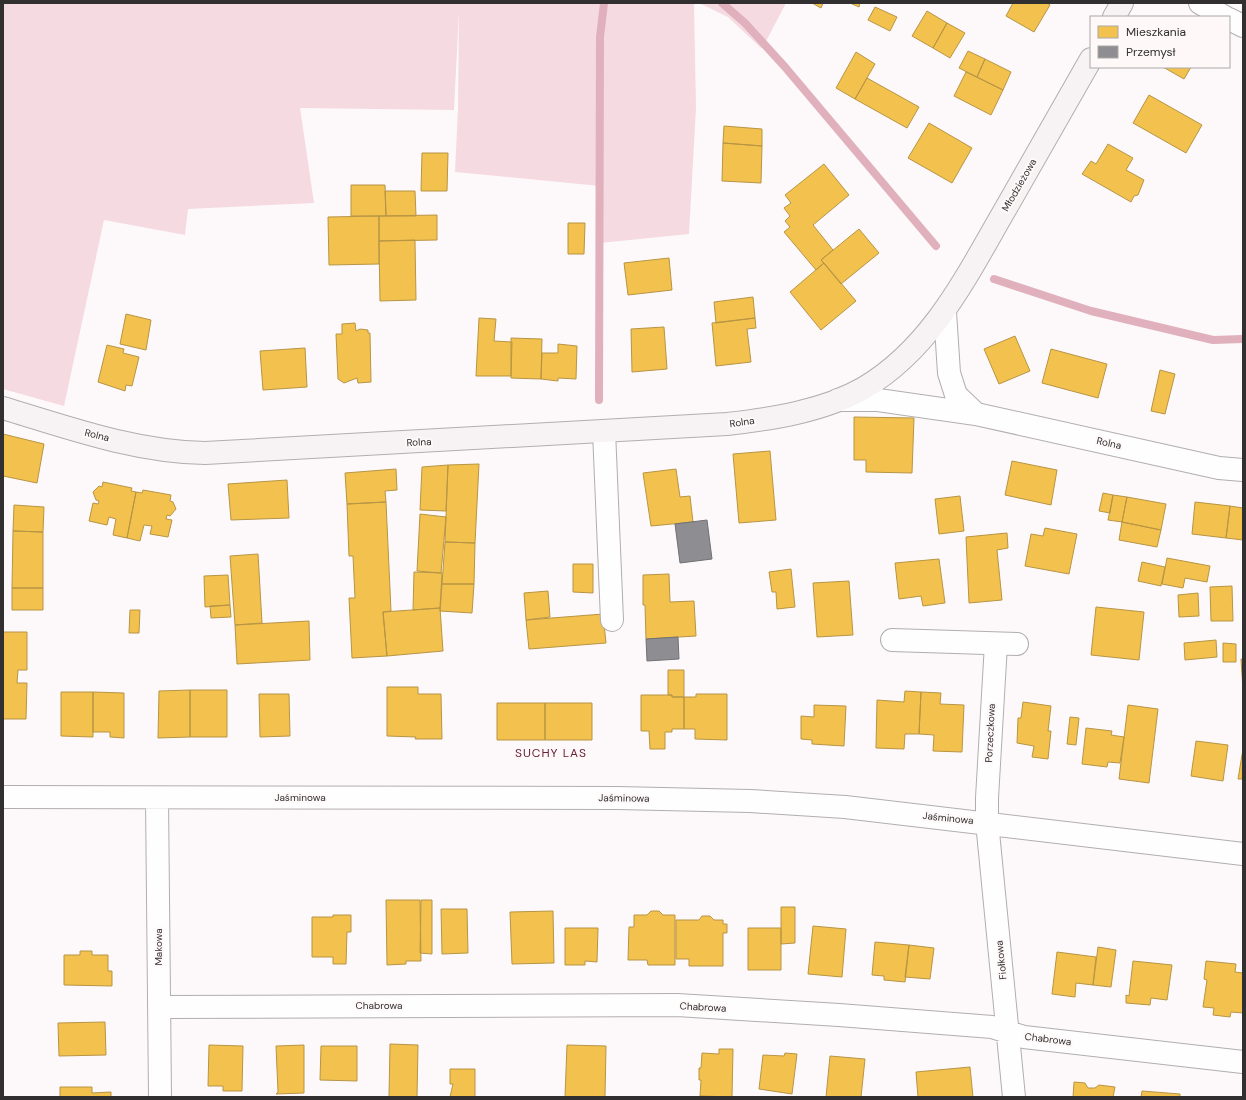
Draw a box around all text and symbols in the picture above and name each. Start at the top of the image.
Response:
legend [1090,16,1230,68]
text: Mieszkania [1126,24,1186,40]
text: Przemysł [1126,44,1176,60]
street label: Młodzieżowa [999,156,1039,214]
street label: Rolna [729,414,755,430]
street label: Rolna [83,426,111,444]
street label: Rolna [1095,434,1123,452]
street label: Rolna [406,435,432,449]
street label: Porzeczkowa [982,703,998,763]
district label: SUCHY LAS [515,745,587,761]
street label: Jaśminowa [274,791,326,804]
street label: Jaśminowa [598,791,650,805]
street label: Jaśminowa [922,809,974,827]
street label: Makowa [152,928,165,966]
street label: Fiołkowa [992,940,1010,980]
street label: Chabrowa [356,999,402,1012]
street label: Chabrowa [679,999,727,1015]
street label: Chabrowa [1024,1030,1072,1048]

